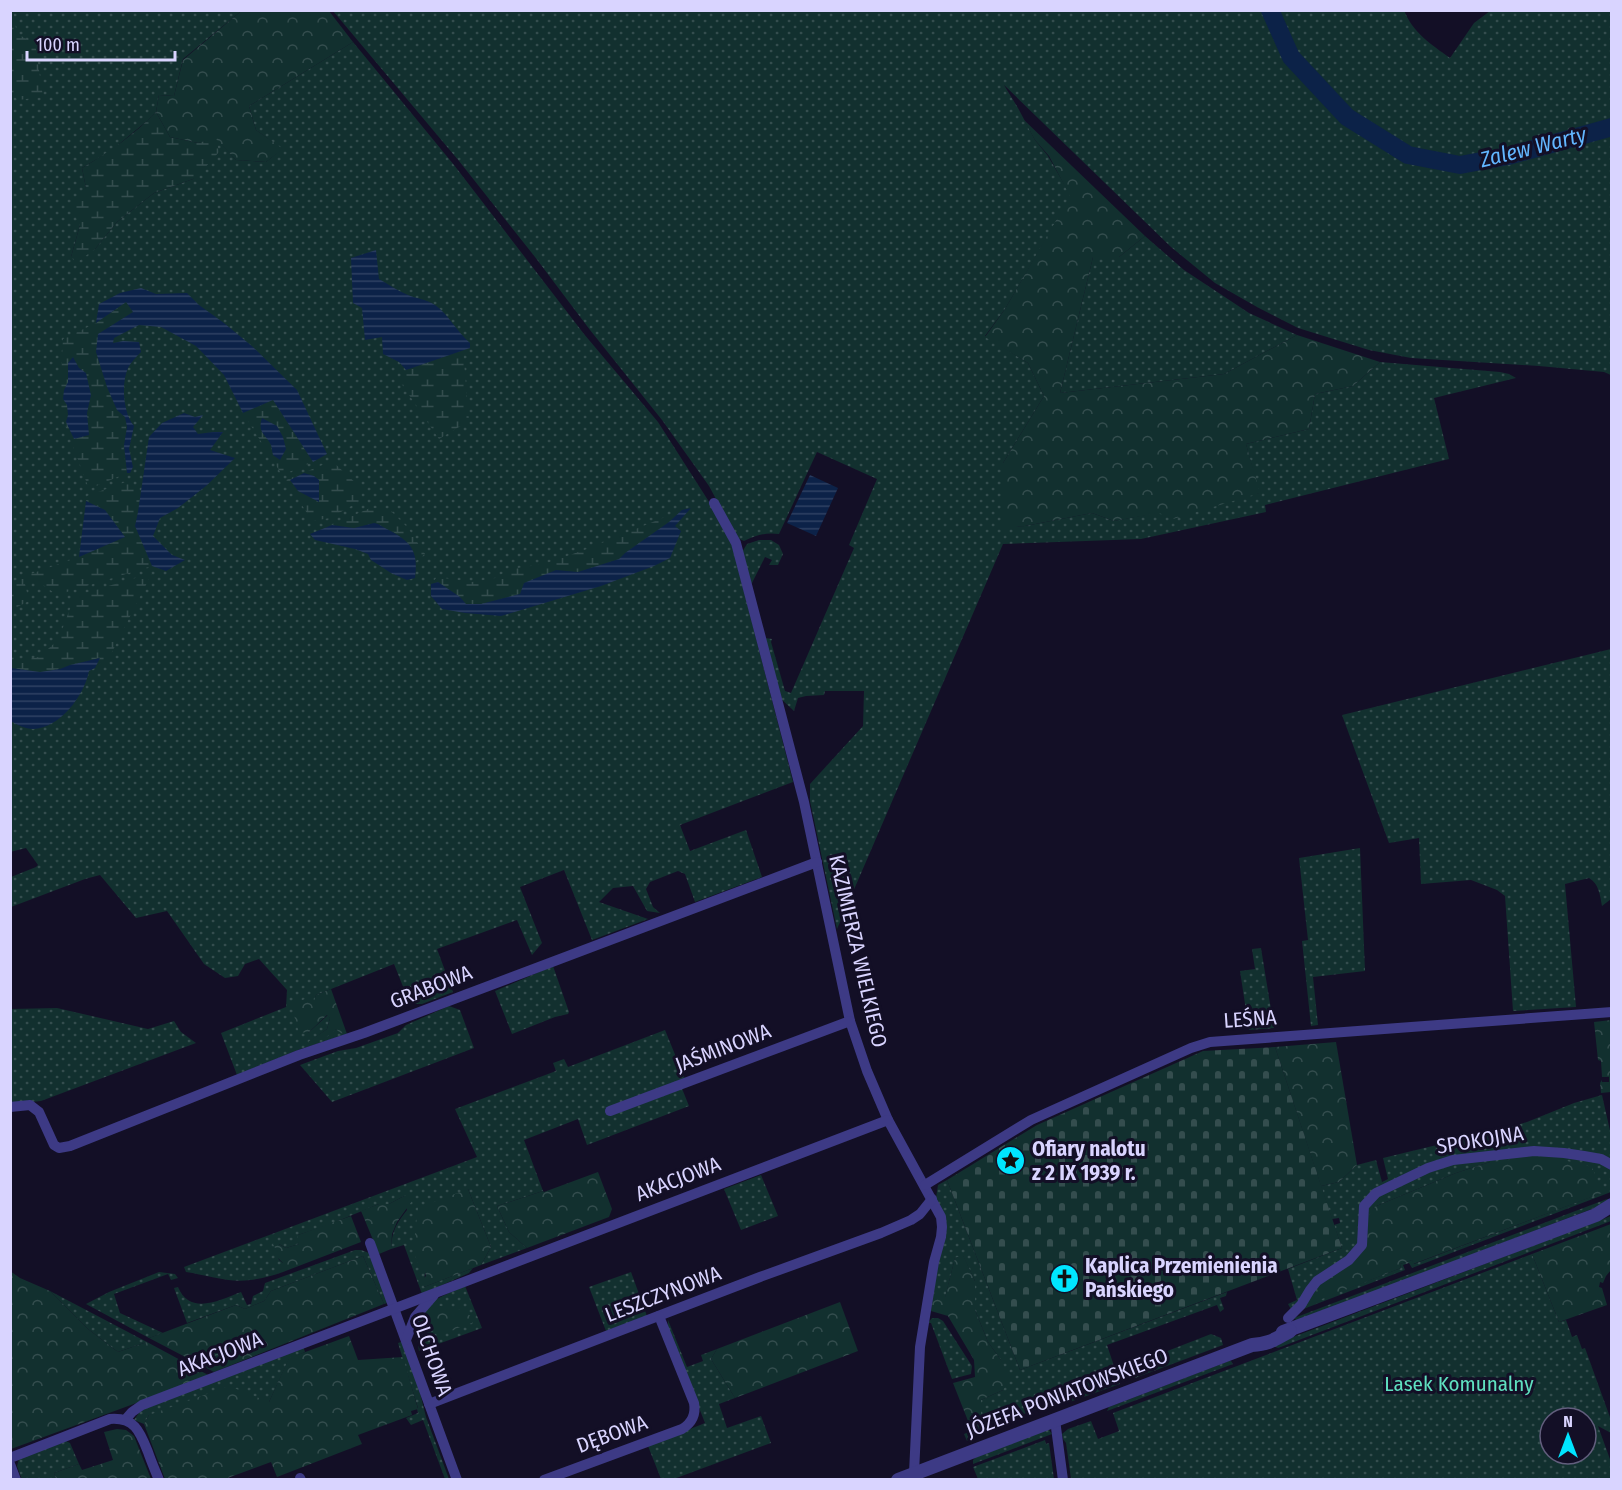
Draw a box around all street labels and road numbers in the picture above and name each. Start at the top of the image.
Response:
street label: KAZIMIERZA WIELKIEGO [823,852,893,1050]
street label: GRABOWA [386,959,476,1015]
street label: LEŚNA [1223,1004,1277,1034]
street label: JAŚMINOWA [672,1018,774,1078]
street label: SPOKOJNA [1435,1120,1525,1160]
street label: AKACJOWA [632,1151,724,1207]
street label: LESZCZYNOWA [601,1260,725,1328]
street label: OLCHOWA [406,1311,458,1399]
street label: AKACJOWA [174,1326,266,1382]
street label: JÓZEFA PONIATOWSKIEGO [962,1342,1172,1444]
street label: DĘBOWA [573,1409,651,1459]

